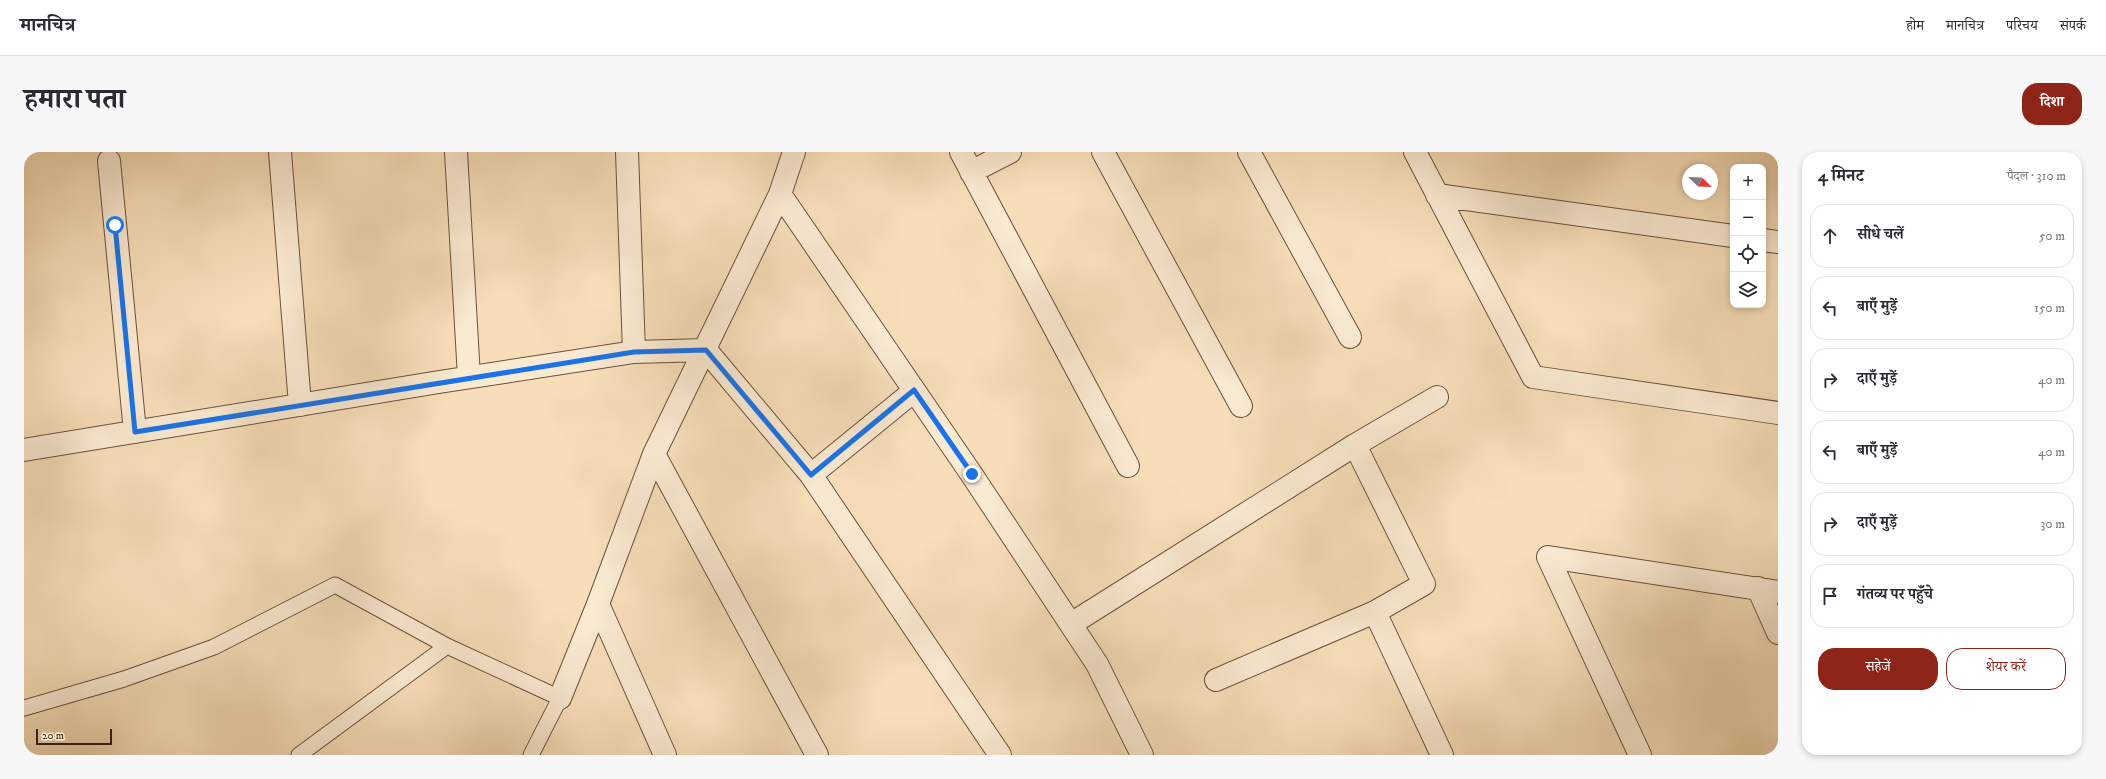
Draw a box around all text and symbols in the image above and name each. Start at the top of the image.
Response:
text: मानचित्र [20,14,75,37]
text: होम [1906,17,1924,35]
text: मानचित्र [1946,17,1984,35]
text: परिचय [2006,17,2038,35]
text: संपर्क [2060,17,2086,35]
text: हमारा पता [24,82,125,117]
button: दिशा [2022,83,2082,125]
north arrow [1682,164,1718,200]
map controls [1730,164,1766,308]
button: + [1730,164,1766,200]
text: 4 मिनट [1818,165,1864,187]
text: पैदल · 310 m [2007,168,2066,184]
button: − [1730,200,1766,236]
route start [106,216,124,234]
icon: ahead [1819,225,1841,247]
text: सीधे चलें [1857,225,1904,244]
text: 50 m [2039,228,2065,244]
button: locate [1730,236,1766,272]
button: layers [1730,272,1766,308]
icon: left [1819,297,1841,319]
text: बाएँ मुड़ें [1857,297,1897,316]
text: 150 m [2034,300,2065,316]
icon: right [1819,369,1841,391]
text: दाएँ मुड़ें [1857,369,1897,388]
text: 40 m [2038,372,2065,388]
icon: left [1819,441,1841,463]
text: बाएँ मुड़ें [1857,441,1897,460]
text: 40 m [2038,444,2065,460]
route end [963,465,981,483]
icon: right [1819,513,1841,535]
text: दाएँ मुड़ें [1857,513,1897,532]
text: 30 m [2041,516,2065,532]
icon: arrive [1819,585,1841,607]
text: गंतव्य पर पहुँचे [1857,585,1933,604]
button: सहेजें [1818,648,1938,690]
button: शेयर करें [1946,648,2066,690]
scale bar [36,727,112,746]
text: 20 m [42,729,64,743]

